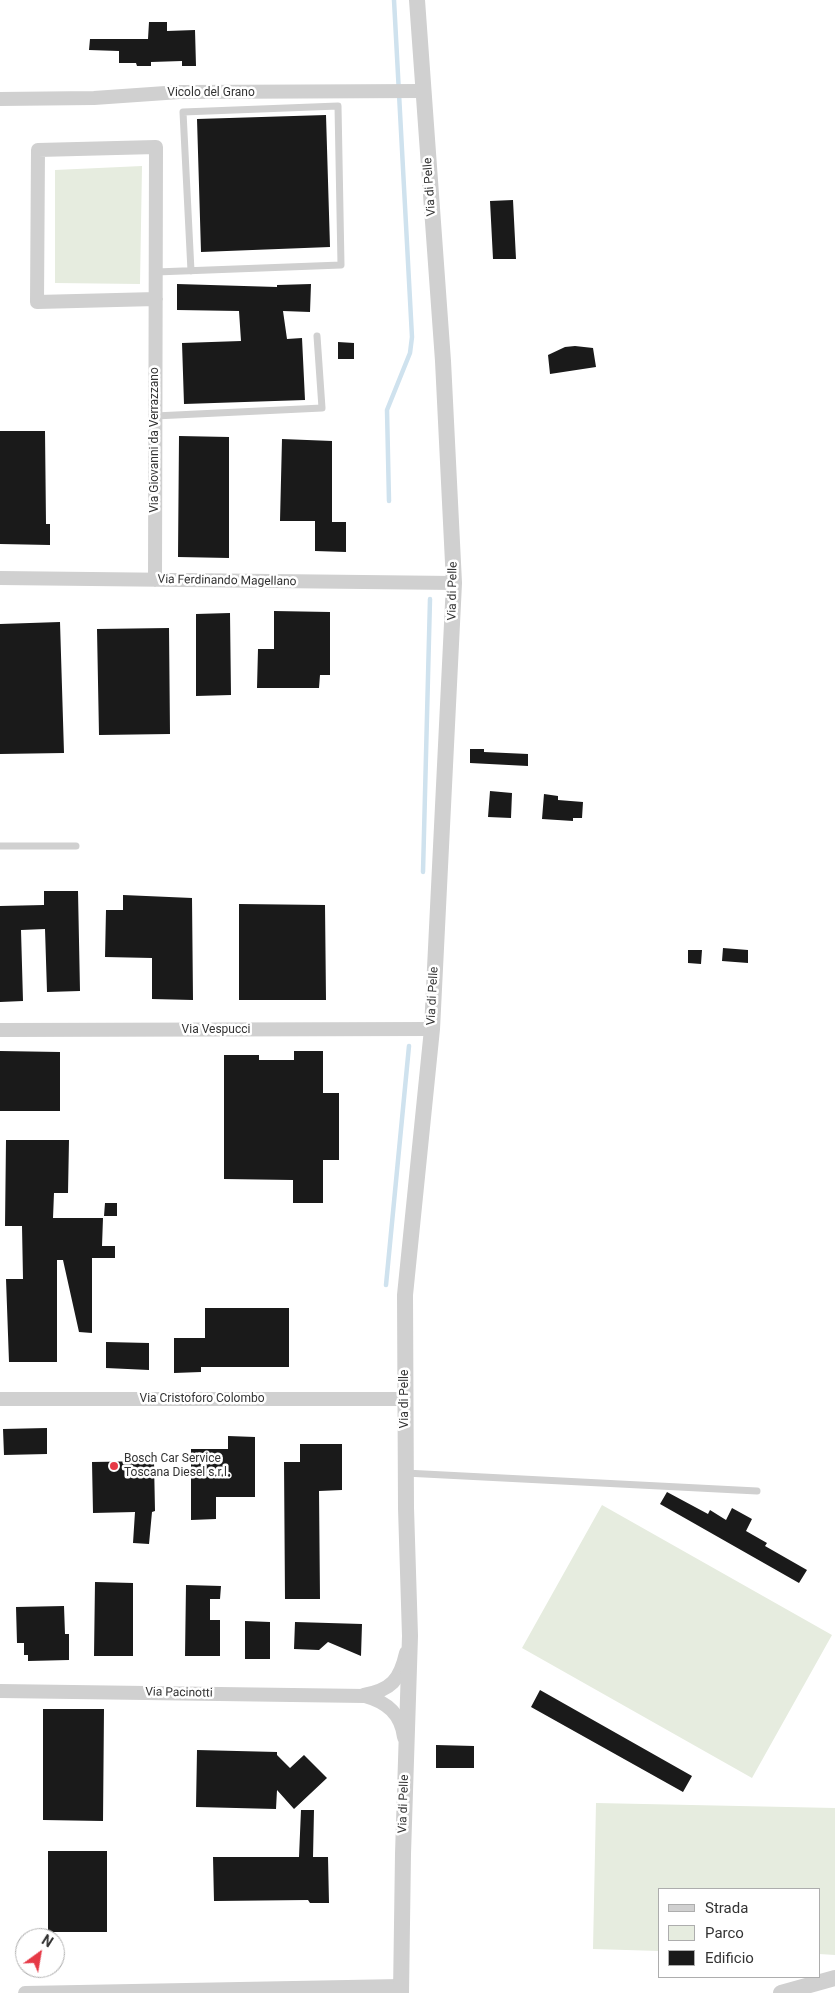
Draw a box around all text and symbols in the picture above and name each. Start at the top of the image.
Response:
street label: Vicolo del Grano [167,86,255,100]
street label: Via di Pelle [421,157,439,217]
street label: Via Giovanni da Verrazzano [148,367,162,513]
street label: Via di Pelle [445,561,461,621]
street label: Via Ferdinando Magellano [157,573,297,589]
street label: Via di Pelle [424,966,442,1026]
street label: Via Vespucci [182,1023,250,1037]
street label: Via di Pelle [398,1370,412,1428]
street label: Via Cristoforo Colombo [139,1392,265,1406]
place label: Bosch Car Service Toscana Diesel s.r.l. [124,1452,230,1480]
marker: Bosch Car Service Toscana Diesel s.r.l. [108,1460,120,1472]
street label: Via Pacinotti [145,1685,213,1701]
street label: Via di Pelle [396,1774,412,1834]
legend [658,1888,820,1978]
text: Strada [705,1899,748,1917]
text: Parco [705,1924,744,1942]
north arrow [15,1928,65,1978]
text: N [39,1932,56,1951]
text: Edificio [705,1949,754,1967]

